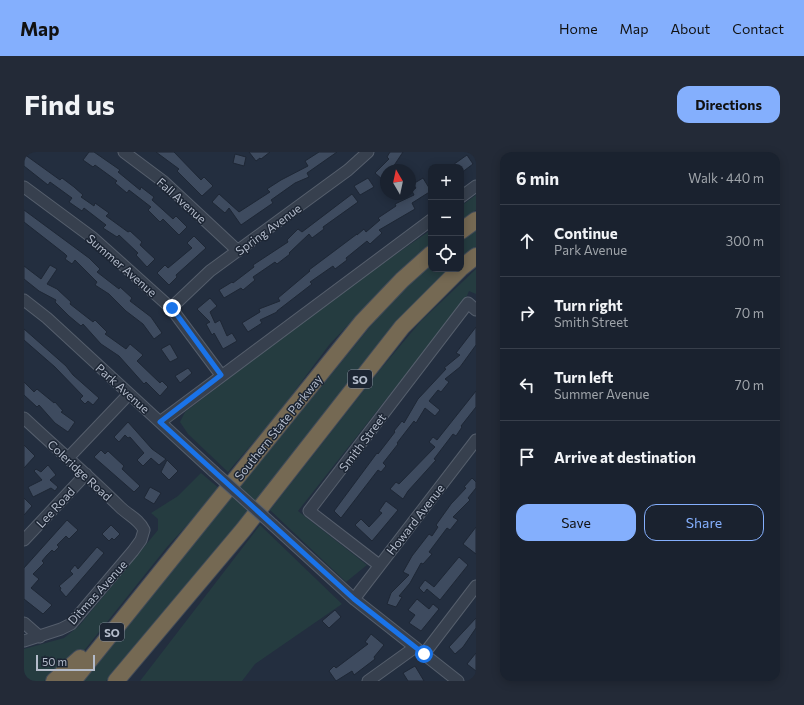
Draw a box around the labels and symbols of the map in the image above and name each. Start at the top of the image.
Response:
north arrow [380,164,416,200]
street label: Fall Avenue [155,174,209,226]
street label: Spring Avenue [232,201,304,257]
street label: Summer Avenue [84,231,160,299]
route end [163,299,181,317]
street label: Park Avenue [93,360,153,416]
road number: SO [348,370,372,388]
street label: Southern State Parkway [231,371,325,483]
street label: Smith Street [336,410,388,474]
street label: Coleridge Road [45,437,115,503]
street label: Howard Avenue [383,481,447,557]
street label: Lee Road [33,484,77,530]
street label: Ditmas Avenue [65,557,129,627]
road number: SO [100,623,124,641]
route start [415,645,433,663]
scale bar [36,653,95,672]

